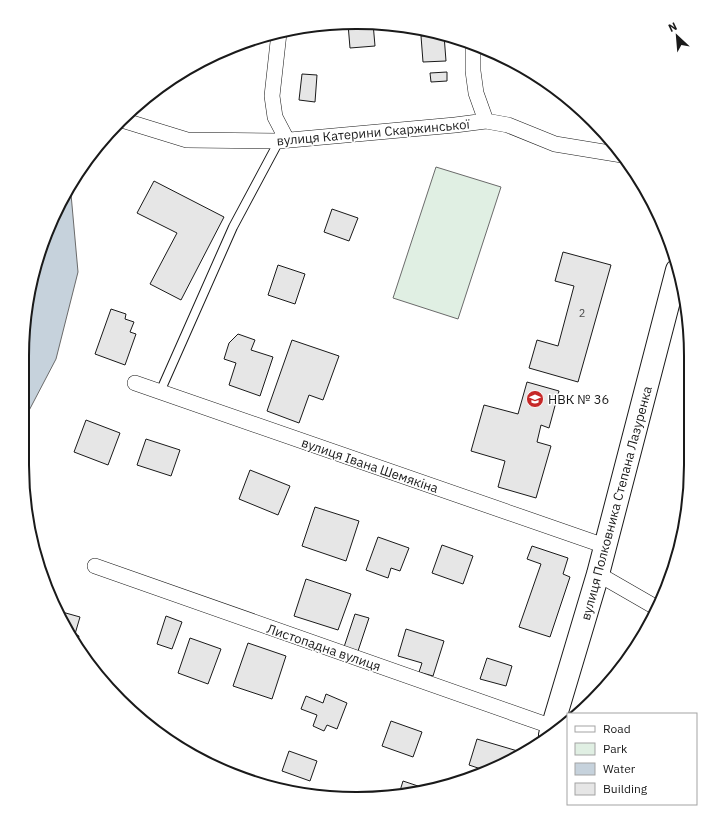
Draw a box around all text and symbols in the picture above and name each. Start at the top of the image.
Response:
north arrow [657,16,697,56]
text: N [666,19,679,35]
street label: вулиця Катерини Скаржинської [276,116,471,149]
house number: 2 [579,306,585,320]
street label: вулиця Полковника Степана Лазуренка [577,384,656,622]
school or university icon: НВК № 36 [525,389,545,409]
place label: НВК № 36 [548,391,609,408]
street label: вулиця Івана Шемякіна [299,434,441,497]
street label: Листопадна вулиця [265,620,383,675]
legend [567,713,697,805]
text: Road [603,721,631,736]
text: Park [603,741,628,756]
text: Water [603,761,636,776]
text: Building [603,781,648,796]

